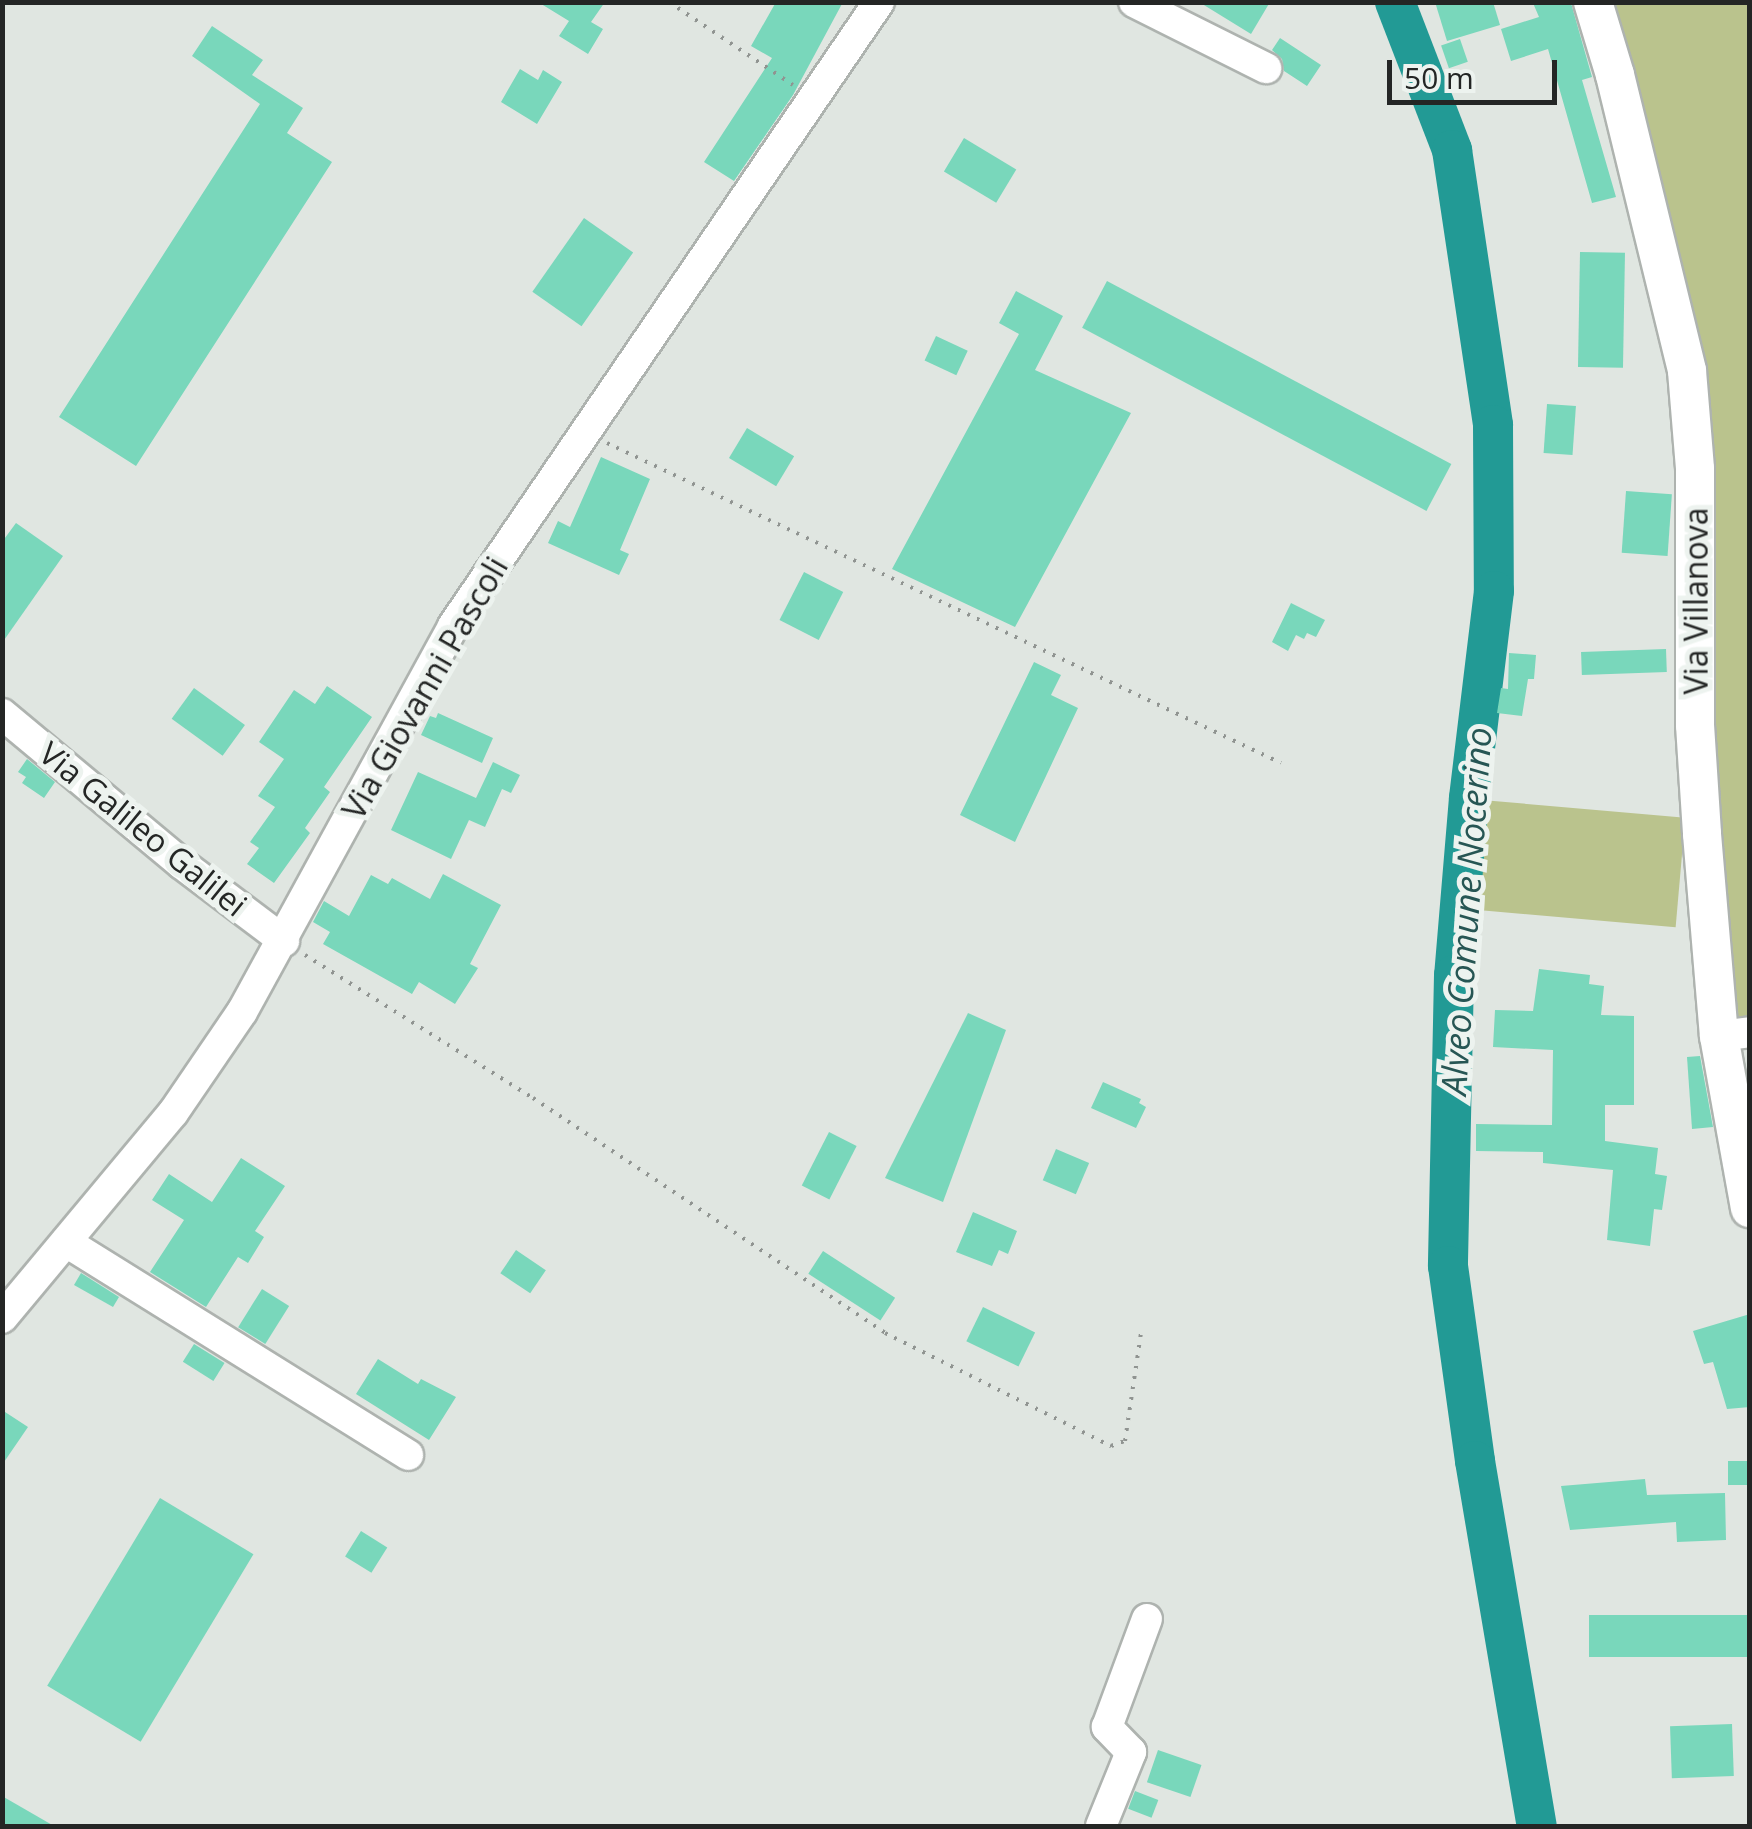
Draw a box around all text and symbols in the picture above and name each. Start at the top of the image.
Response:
scale bar [1392,40,1562,102]
text: 50 m [1404,57,1474,98]
street label: Via Villanova [1677,508,1715,694]
street label: Via Giovanni Pascoli [334,550,516,826]
water label: Alveo Comune Nocerino [1432,726,1500,1096]
street label: Via Galileo Galilei [32,734,254,924]

